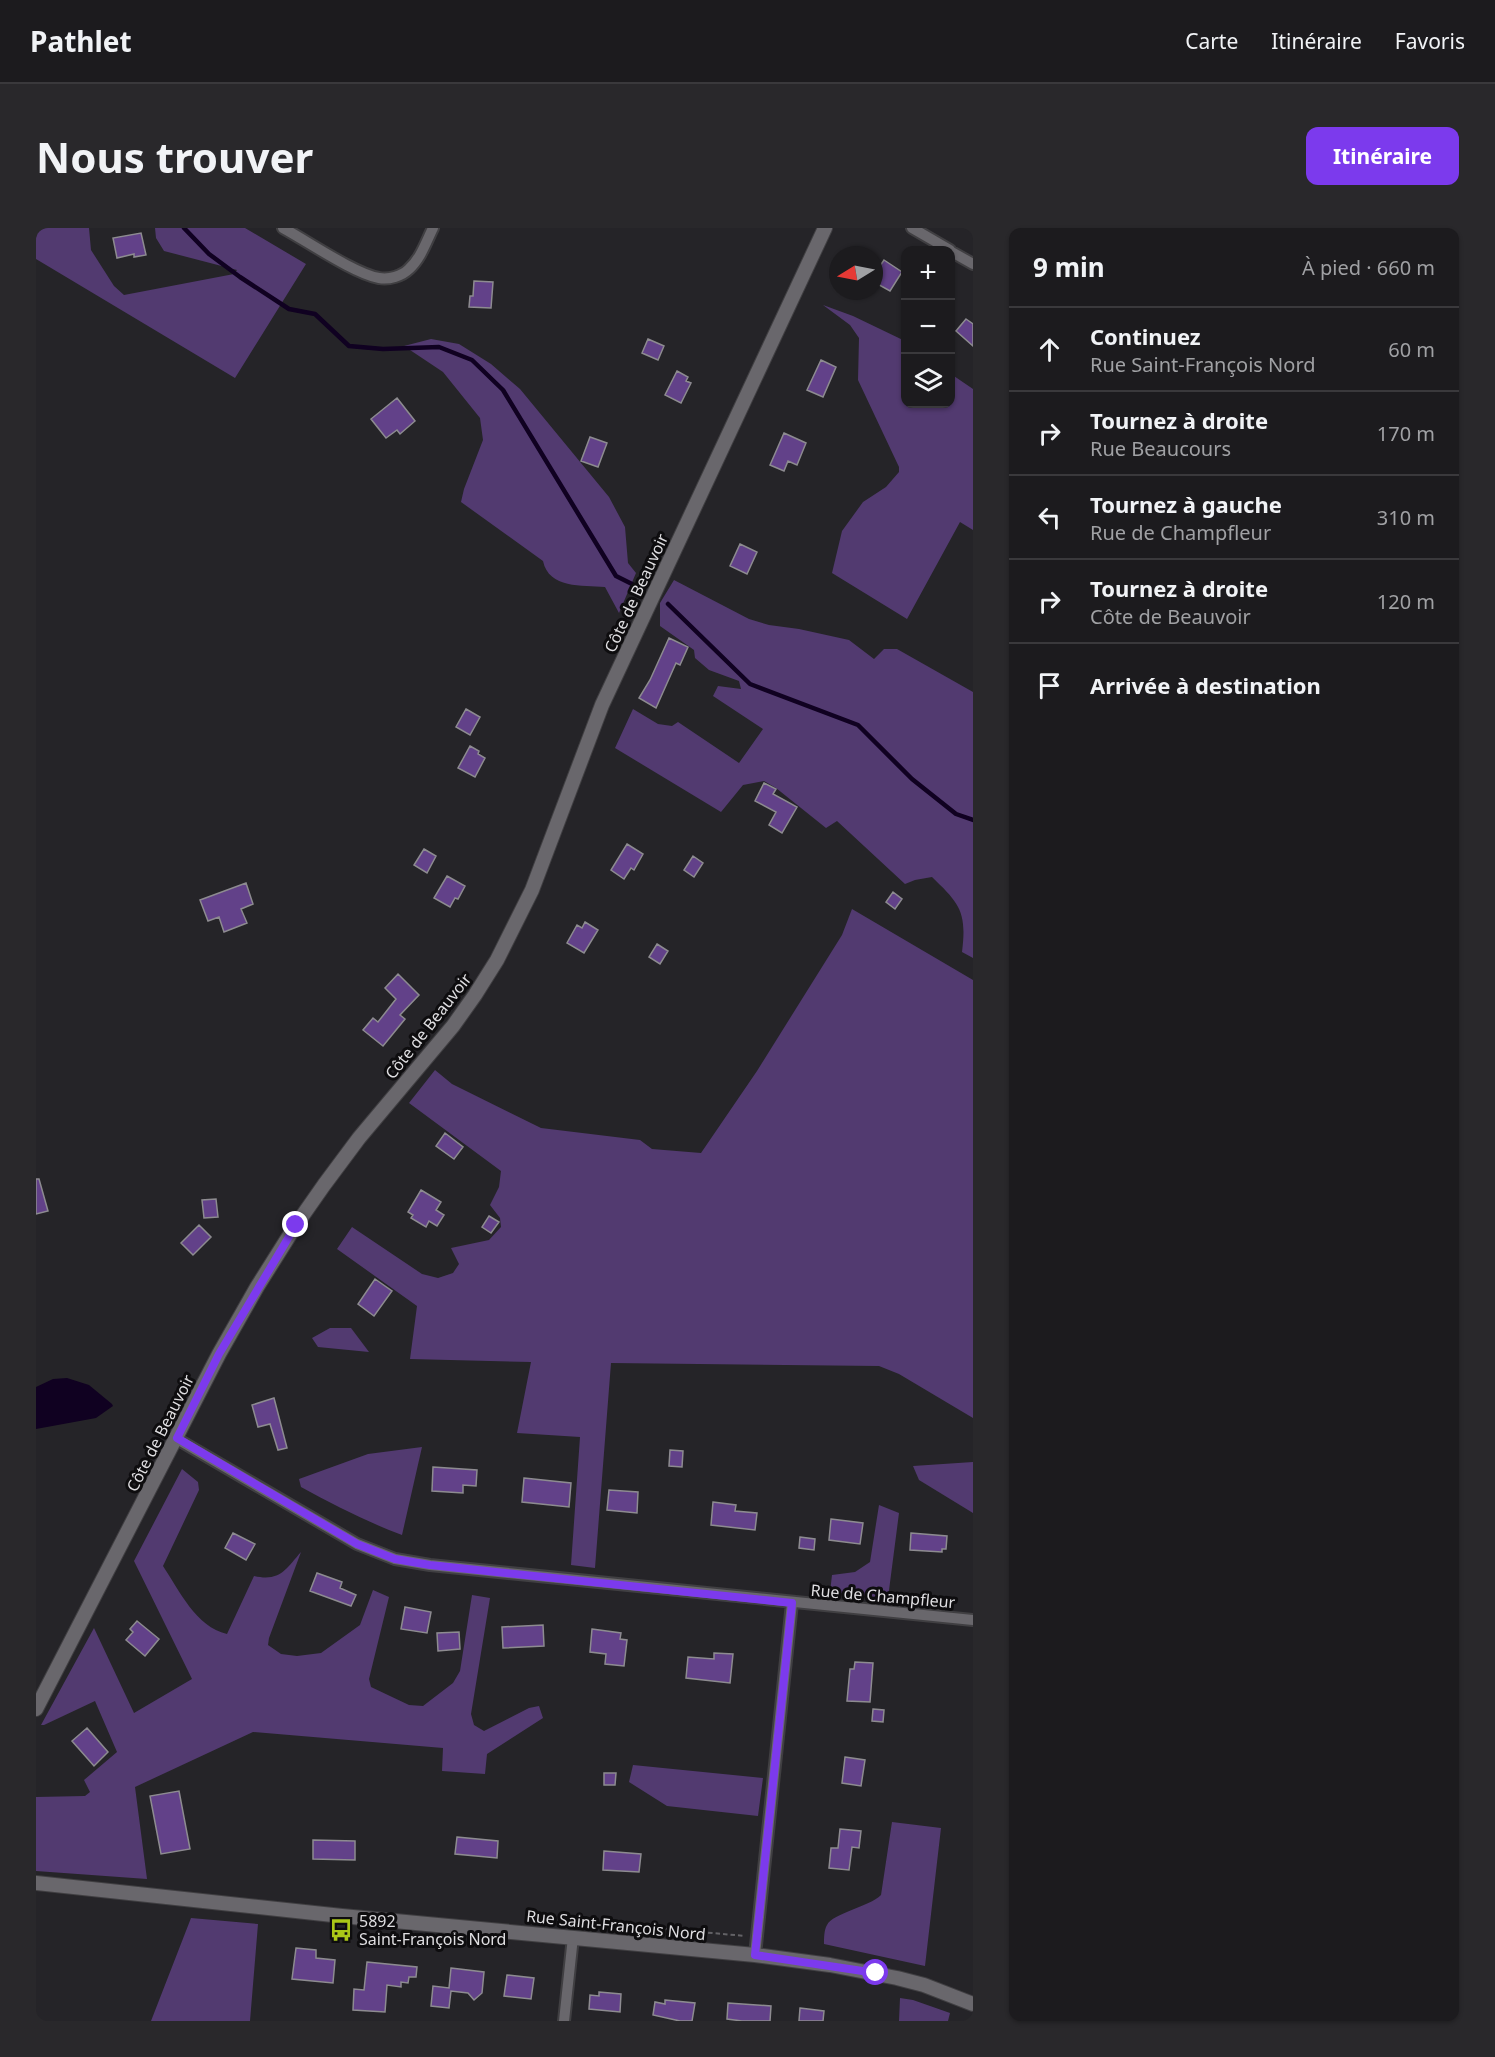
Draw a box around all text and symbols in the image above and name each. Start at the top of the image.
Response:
text: Pathlet [30,22,132,60]
text: Carte [1185,27,1238,55]
text: Itinéraire [1271,27,1362,55]
text: Favoris [1395,27,1465,55]
button: Itinéraire [1306,127,1459,185]
text: Nous trouver [36,128,313,185]
north arrow [829,246,883,300]
map controls [901,246,955,408]
button: + [901,246,955,300]
text: 9 min [1033,249,1105,285]
text: À pied · 660 m [1302,254,1435,281]
button: − [901,300,955,354]
text: Continuez [1090,321,1201,351]
icon: ahead [1033,333,1066,366]
text: 60 m [1388,336,1435,363]
text: Rue Saint-François Nord [1090,351,1316,378]
button: layers [901,354,955,408]
text: Tournez à droite [1090,405,1268,435]
icon: right [1033,417,1066,450]
text: 170 m [1377,420,1435,447]
text: Rue Beaucours [1090,435,1231,462]
text: Tournez à gauche [1090,489,1282,519]
icon: left [1033,501,1066,534]
text: 310 m [1377,504,1435,531]
text: Rue de Champfleur [1090,519,1271,546]
street label: Côte de Beauvoir [599,530,673,656]
text: Tournez à droite [1090,573,1268,603]
icon: right [1033,585,1066,618]
text: 120 m [1377,588,1435,615]
text: Côte de Beauvoir [1090,603,1251,630]
icon: arrive [1033,669,1066,702]
text: Arrivée à destination [1090,670,1321,700]
street label: Côte de Beauvoir [380,968,476,1083]
route end [282,1211,308,1237]
street label: Côte de Beauvoir [121,1370,199,1495]
street label: Rue de Champfleur [810,1579,957,1613]
street label: Rue Saint-François Nord [525,1905,707,1945]
place label: 5892 Saint-François Nord [359,1910,506,1950]
bus stop icon: 5892 Saint-François Nord [328,1917,354,1943]
route start [862,1959,888,1985]

